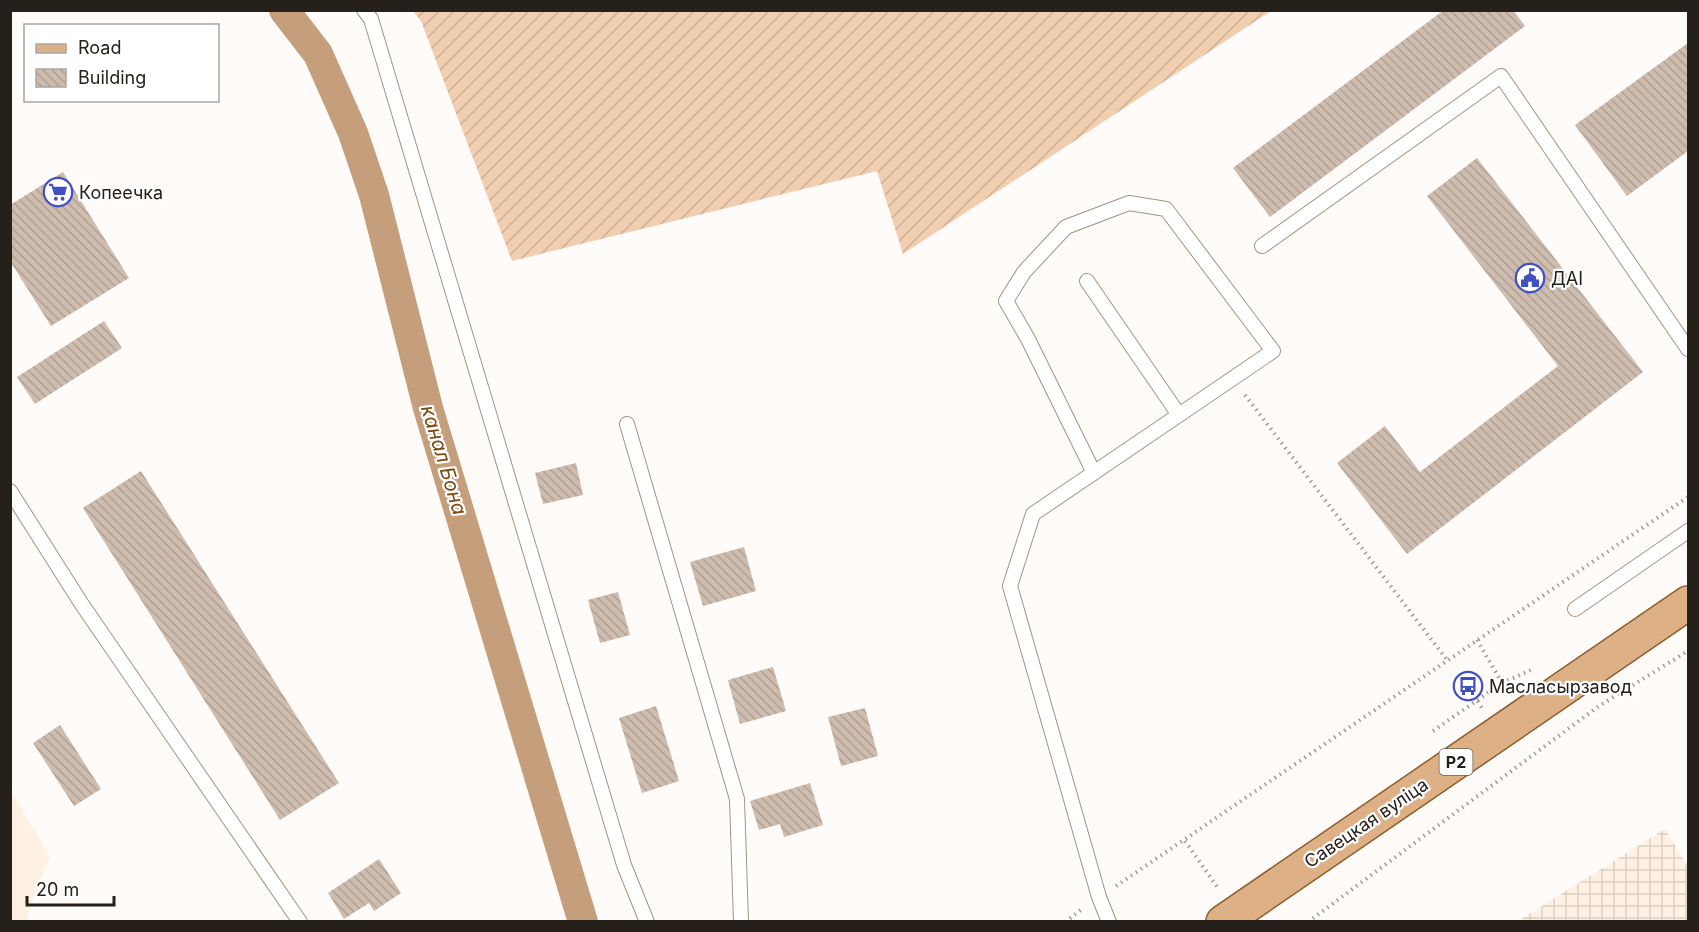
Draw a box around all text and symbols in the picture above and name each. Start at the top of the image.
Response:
legend [24,24,219,102]
text: Road [78,37,121,58]
text: Building [78,67,146,88]
supermarket icon: Копеечка [42,176,74,208]
place label: Копеечка [79,182,163,203]
public building icon: ДАІ [1514,262,1546,294]
place label: ДАІ [1551,268,1583,289]
water label: канал Бона [416,402,472,518]
bus stop icon: Масласырзавод [1452,670,1484,702]
place label: Масласырзавод [1489,676,1632,697]
road number: Р2 [1440,749,1472,775]
street label: Савецкая вуліца [1300,774,1432,872]
scale bar [27,869,114,907]
text: 20 m [36,879,79,900]

